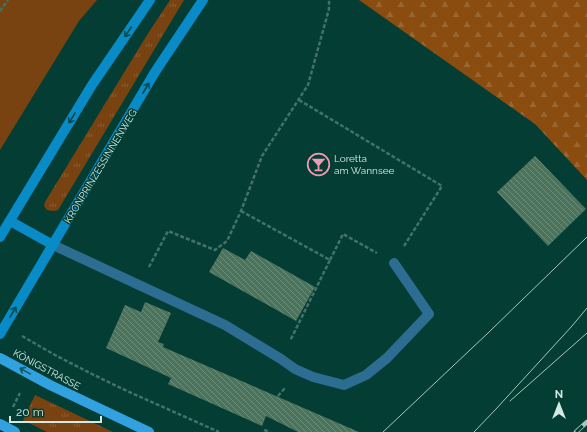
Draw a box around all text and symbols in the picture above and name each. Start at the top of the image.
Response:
one-way arrow [124,26,132,37]
one-way arrow [142,82,150,94]
street label: KRONPRINZESSINNENWEG [62,107,139,225]
one-way arrow [67,112,75,124]
bar icon: Loretta am Wannsee [306,151,332,177]
place label: Loretta am Wannsee [334,153,395,176]
one-way arrow [10,306,18,318]
street label: KÖNIGSTRASSE [11,347,82,392]
one-way arrow [19,367,31,375]
north arrow [539,384,579,424]
text: N [555,388,563,401]
scale bar [10,398,101,424]
text: 20 m [16,405,44,419]

